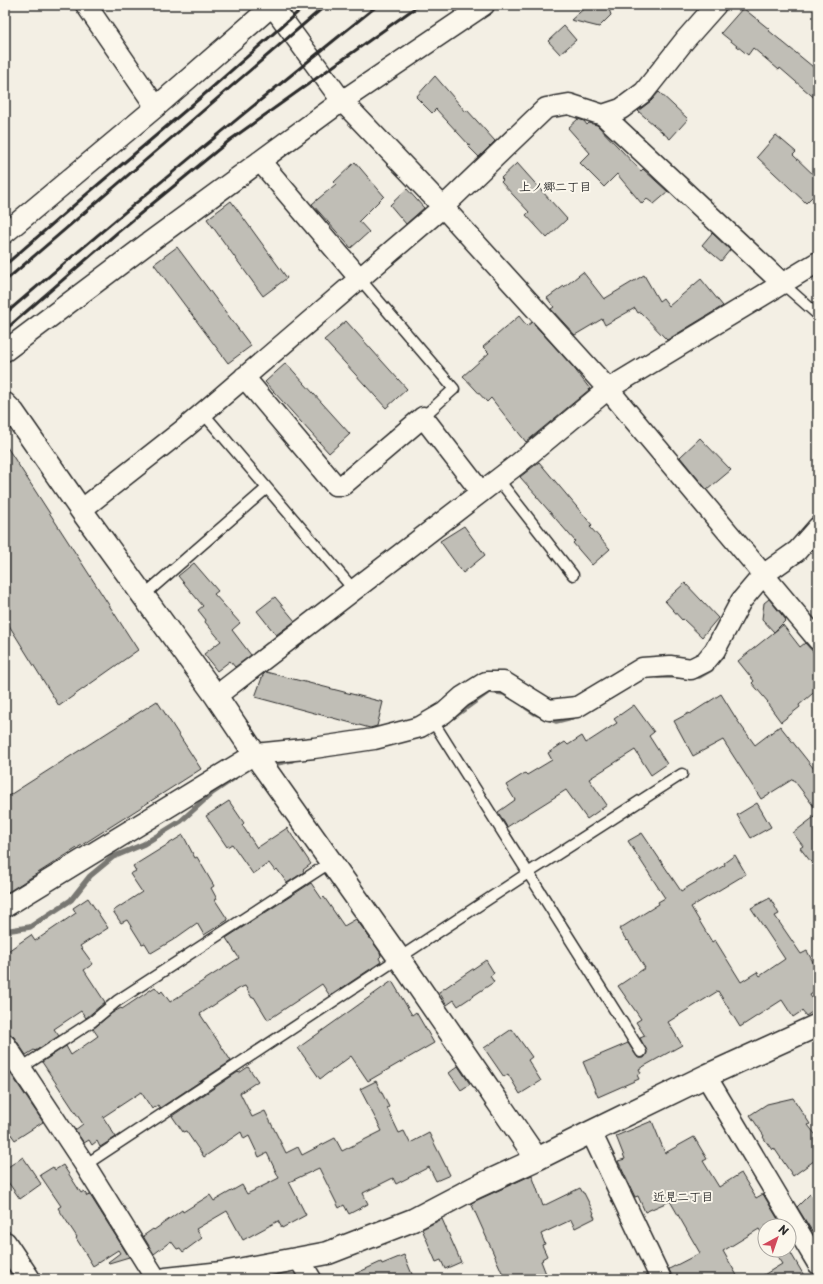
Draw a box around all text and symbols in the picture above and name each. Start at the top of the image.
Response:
district label: 上ノ郷二丁目 [519,177,591,195]
district label: 近見二丁目 [653,1187,713,1205]
north arrow [757,1218,797,1258]
text: N [775,1221,793,1239]

